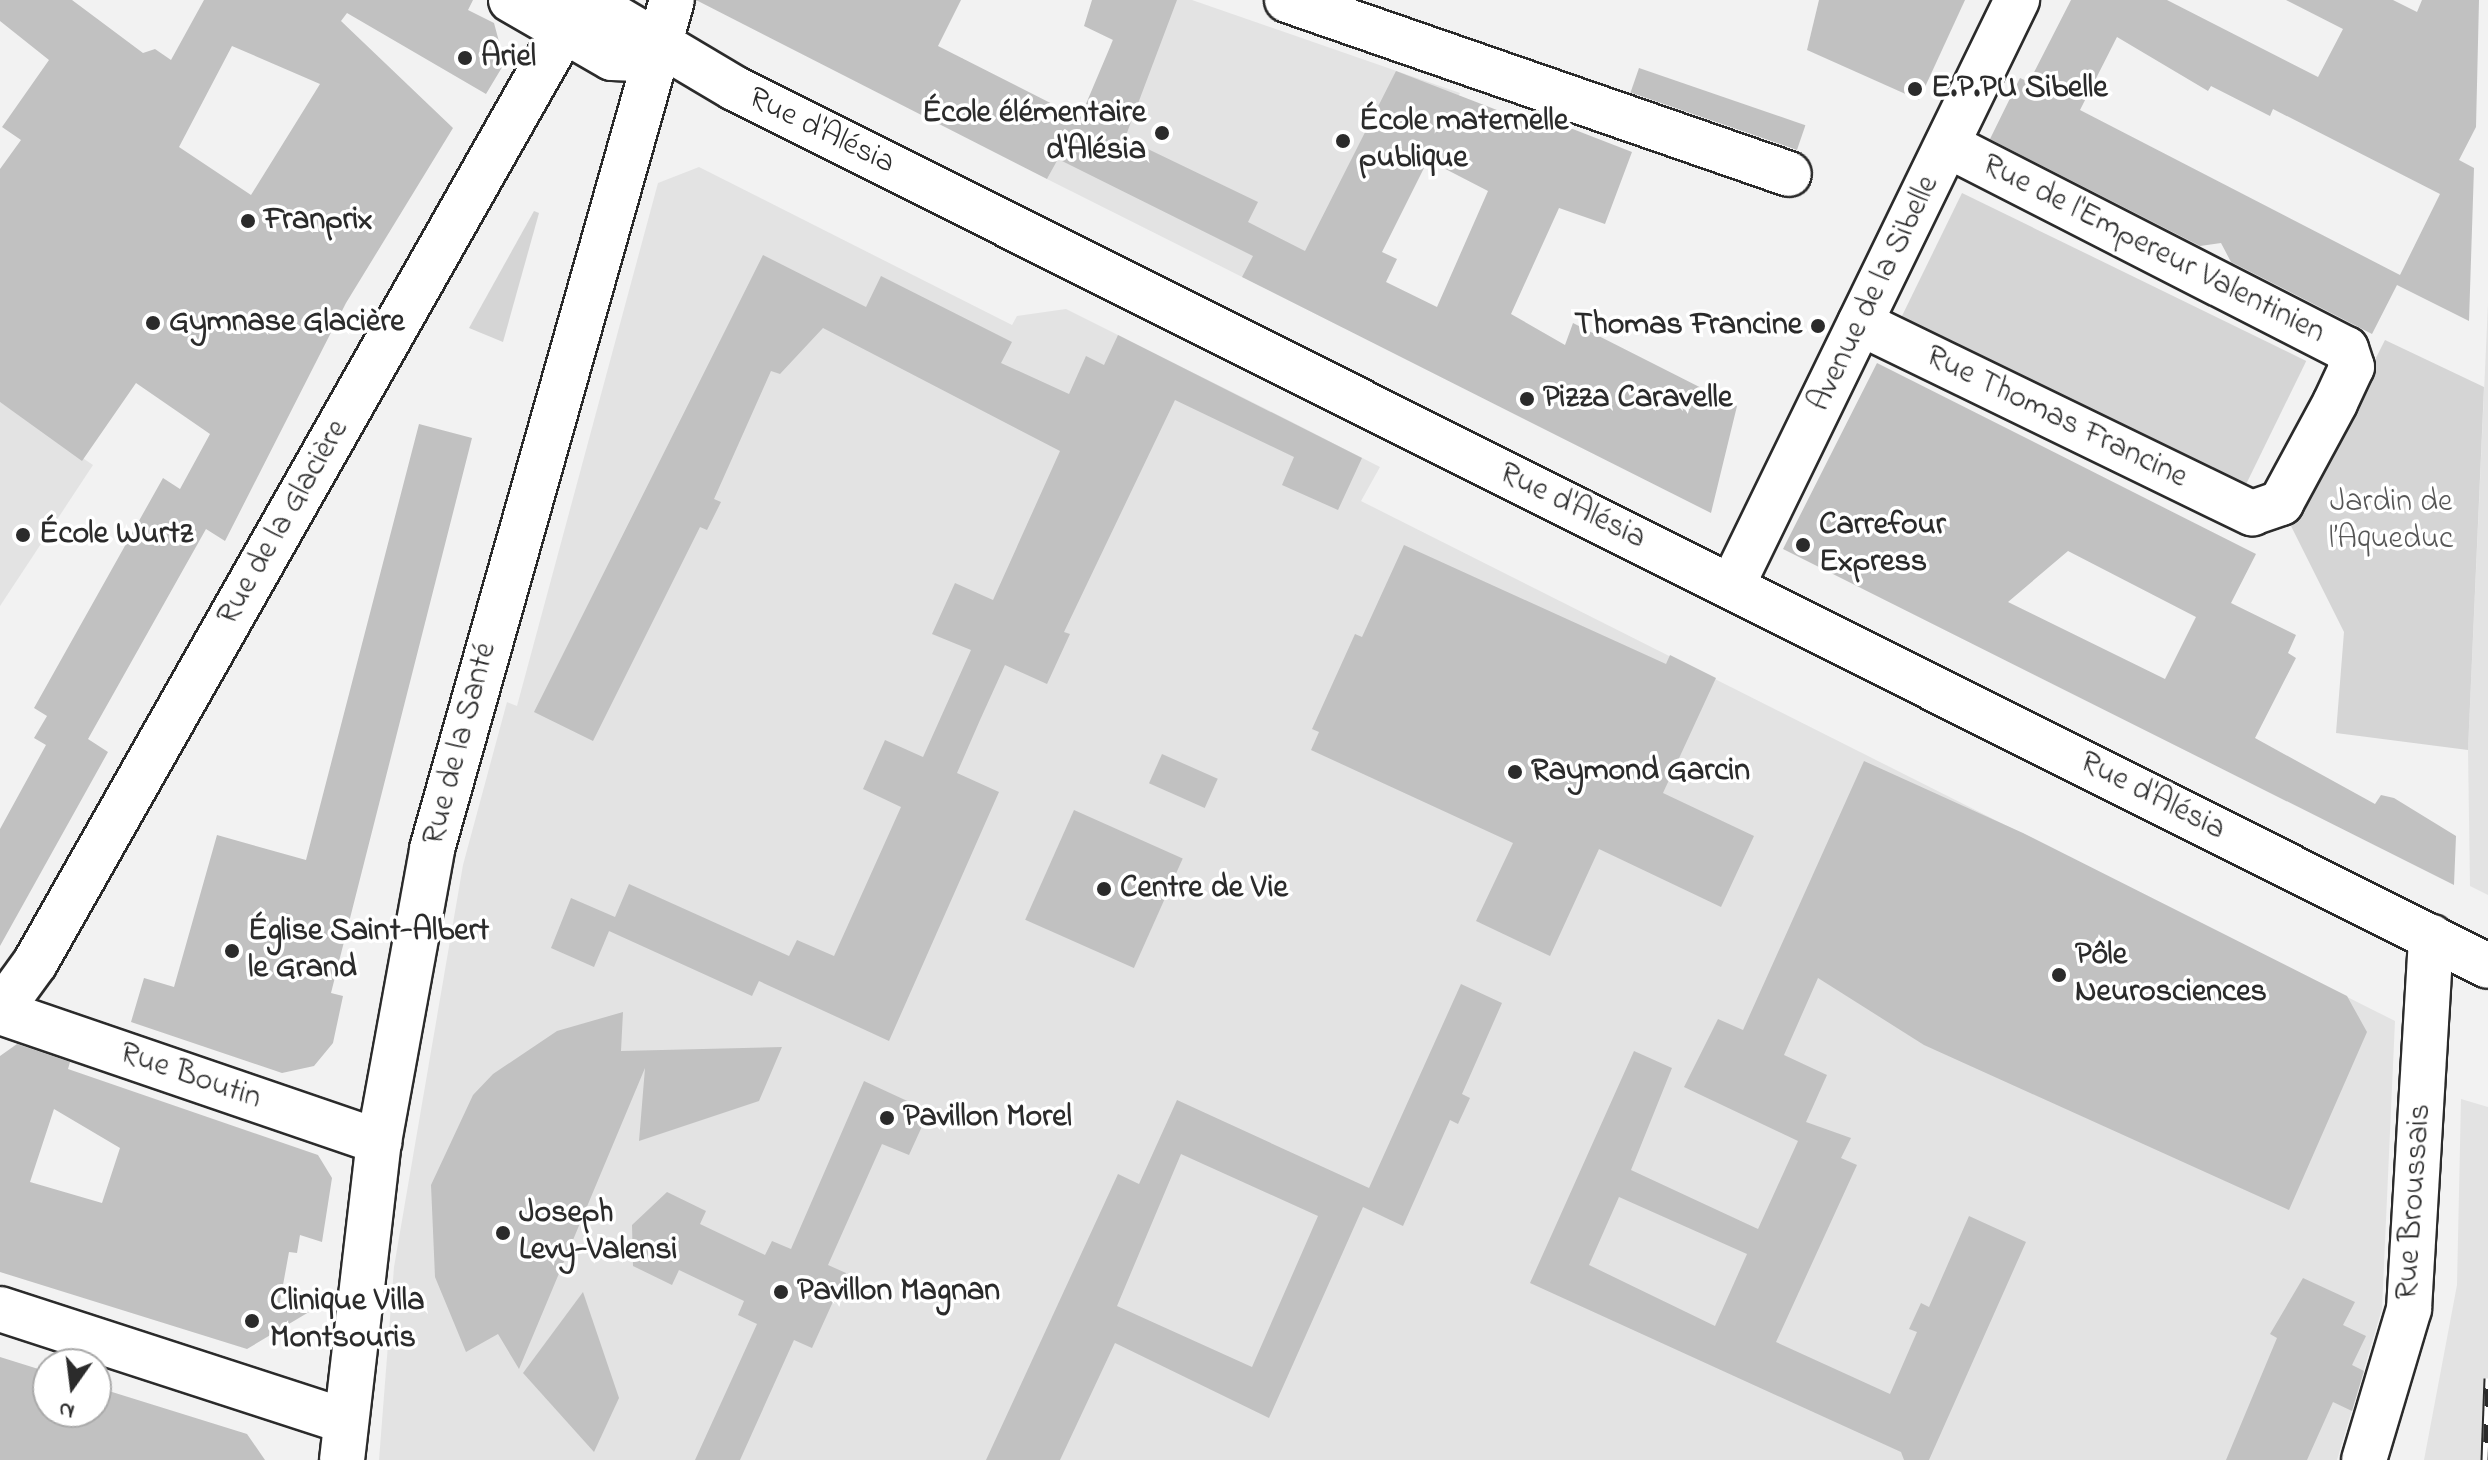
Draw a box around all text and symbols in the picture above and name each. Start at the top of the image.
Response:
place label: Ariel [481,39,536,77]
marker: Ariel [456,49,474,67]
place label: E.P.PU Sibelle [1931,70,2108,108]
street label: Rue d'Alésia [741,80,901,184]
marker: E.P.PU Sibelle [1906,80,1924,98]
place label: École élémentaire d'Alésia [922,96,1146,171]
place label: École maternelle publique [1359,104,1568,179]
marker: École élémentaire d'Alésia [1153,124,1171,142]
marker: École maternelle publique [1334,132,1352,150]
street label: Rue de l'Empereur Valentinien [1975,147,2331,353]
street label: Avenue de la Sibelle [1801,170,1949,418]
place label: Franprix [264,202,373,240]
marker: Franprix [239,212,257,230]
place label: Gymnase Glacière [169,304,405,342]
place label: Thomas Francine [1574,307,1802,345]
marker: Gymnase Glacière [144,314,162,332]
marker: Thomas Francine [1809,317,1827,335]
street label: Rue Thomas Francine [1919,338,2193,498]
place label: Pizza Caravelle [1543,380,1732,418]
marker: Pizza Caravelle [1518,390,1536,408]
street label: Rue de la Glacière [210,414,358,632]
street label: Rue d'Alésia [1492,455,1652,559]
park label: Jardin de l’Aqueduc [2329,485,2453,560]
place label: Carrefour Express [1819,508,1946,583]
place label: École Wurtz [39,516,193,554]
marker: École Wurtz [14,526,32,544]
marker: Carrefour Express [1794,536,1812,554]
street label: Rue de la Santé [416,639,506,849]
street label: Rue d'Alésia [2073,744,2231,850]
place label: Raymond Garcin [1531,753,1750,791]
marker: Raymond Garcin [1506,763,1524,781]
place label: Centre de Vie [1120,870,1288,908]
marker: Centre de Vie [1095,880,1113,898]
place label: Église Saint-Albert le Grand [248,914,489,989]
place label: Pôle Neurosciences [2075,938,2267,1013]
marker: Église Saint-Albert le Grand [223,942,241,960]
marker: Pôle Neurosciences [2050,966,2068,984]
street label: Rue Boutin [114,1035,266,1119]
place label: Pavillon Morel [903,1099,1072,1137]
street label: Rue Broussais [2389,1103,2441,1301]
marker: Pavillon Morel [878,1109,896,1127]
place label: Joseph Levy-Valensi [519,1196,677,1271]
marker: Joseph Levy-Valensi [494,1224,512,1242]
place label: Pavillon Magnan [797,1273,1000,1311]
marker: Pavillon Magnan [772,1283,790,1301]
place label: Clinique Villa Montsouris [270,1284,425,1359]
marker: Clinique Villa Montsouris [241,1310,263,1332]
north arrow [32,1348,112,1428]
text: N [56,1392,78,1427]

